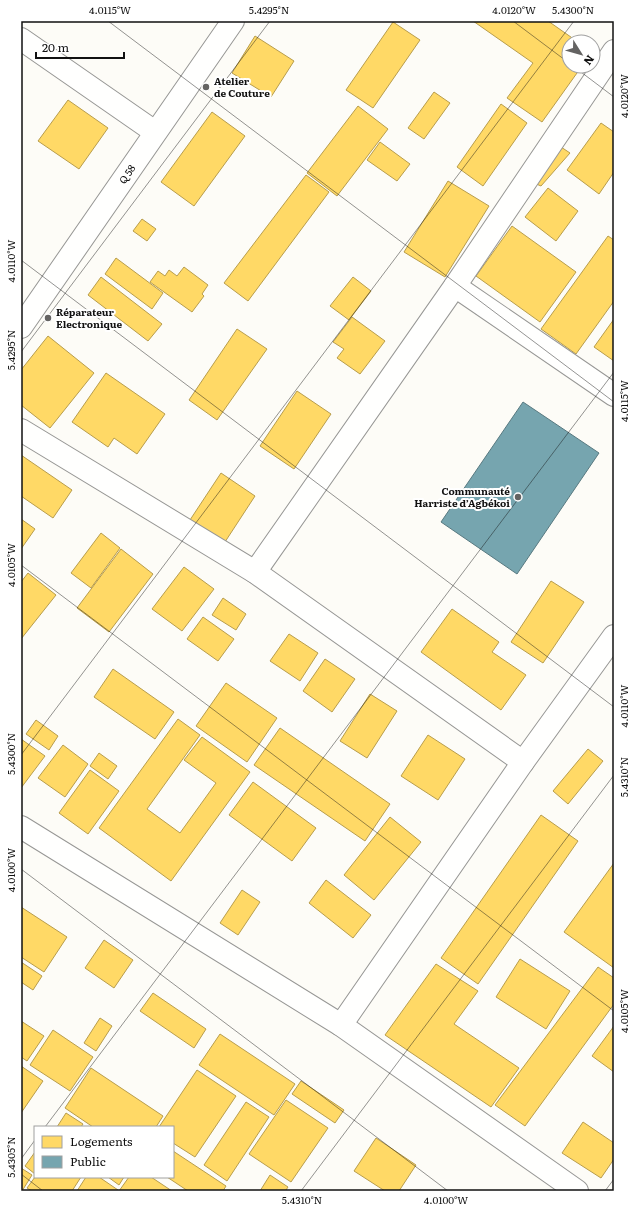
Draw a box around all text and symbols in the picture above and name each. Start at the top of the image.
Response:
text: 4.0115°W [89,2,131,17]
text: 5.4295°N [249,2,289,17]
text: 4.0120°W [492,2,536,17]
text: 5.4300°N [552,2,594,17]
scale bar [36,34,124,60]
north arrow [561,34,601,74]
text: 20 m [42,38,69,56]
text: N [581,52,599,69]
place label: Atelier de Couture [214,73,270,100]
text: 4.0120°W [616,74,631,118]
marker: Atelier de Couture [201,82,211,92]
street label: Q 58 [115,161,139,186]
text: 4.0110°W [3,240,18,282]
place label: Réparateur Electronique [56,304,123,331]
marker: Réparateur Electronique [43,313,53,323]
text: 5.4295°N [3,330,18,370]
text: 4.0115°W [616,380,631,422]
place label: Communauté Harriste d’Agbékoi [414,483,510,510]
marker: Communauté Harriste d’Agbékoi [513,492,523,502]
text: 4.0105°W [3,543,18,587]
text: 4.0110°W [616,685,631,727]
text: 5.4300°N [3,733,18,775]
text: 5.4310°N [616,757,631,797]
text: 4.0100°W [3,848,18,892]
text: 4.0105°W [616,989,631,1033]
legend [34,1126,174,1178]
text: Logements [70,1132,133,1150]
text: 5.4305°N [3,1136,18,1178]
text: Public [70,1152,106,1170]
text: 5.4310°N [282,1192,322,1207]
text: 4.0100°W [424,1192,468,1207]

